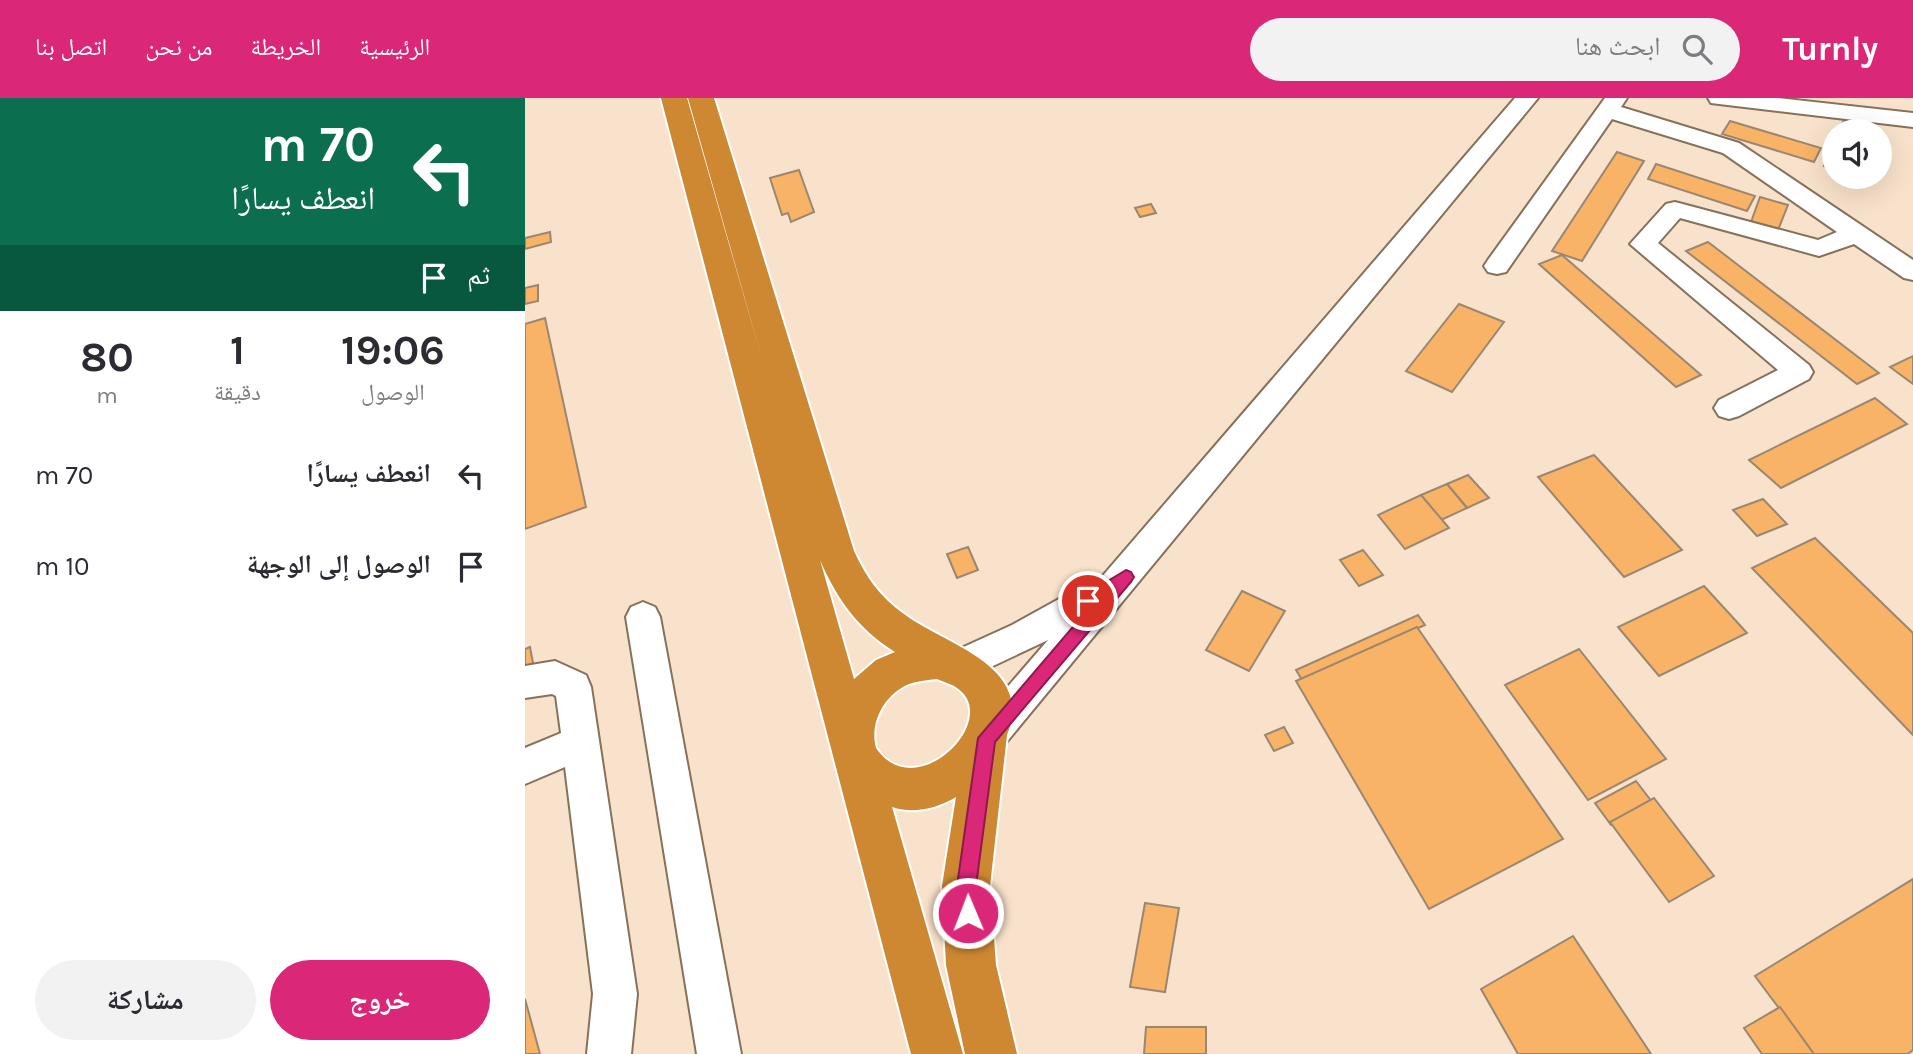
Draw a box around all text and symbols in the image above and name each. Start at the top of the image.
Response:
search box [1250,18,1740,81]
icon: search [1678,30,1716,68]
text: Turnly [1782,30,1878,68]
text: ابحث هنا [1575,31,1660,62]
text: اتصل بنا [35,33,107,61]
text: من نحن [145,33,213,61]
text: الخريطة [251,33,321,61]
text: الرئيسية [359,33,430,61]
text: 70 m [261,116,375,173]
map controls [1822,119,1892,189]
button: sound [1822,119,1892,189]
icon: left [399,126,490,217]
text: انعطف يسارًا [231,180,375,217]
icon: arrive [415,259,453,297]
text: ثم [467,260,490,291]
text: 1 [230,325,245,375]
text: 19:06 [341,325,445,375]
text: 80 [80,332,134,382]
text: دقيقة [214,379,261,406]
text: الوصول [361,379,425,406]
text: m [96,382,118,409]
icon: left [452,457,490,495]
text: انعطف يسارًا [307,458,431,489]
text: 70 m [35,460,93,491]
icon: arrive [452,548,490,586]
text: الوصول إلى الوجهة [247,549,431,580]
text: 10 m [35,551,90,582]
pin [1058,571,1118,631]
icon: arrive [1069,582,1107,620]
position arrow [931,876,1005,950]
button: مشاركة [35,960,256,1040]
button: خروج [270,960,490,1040]

